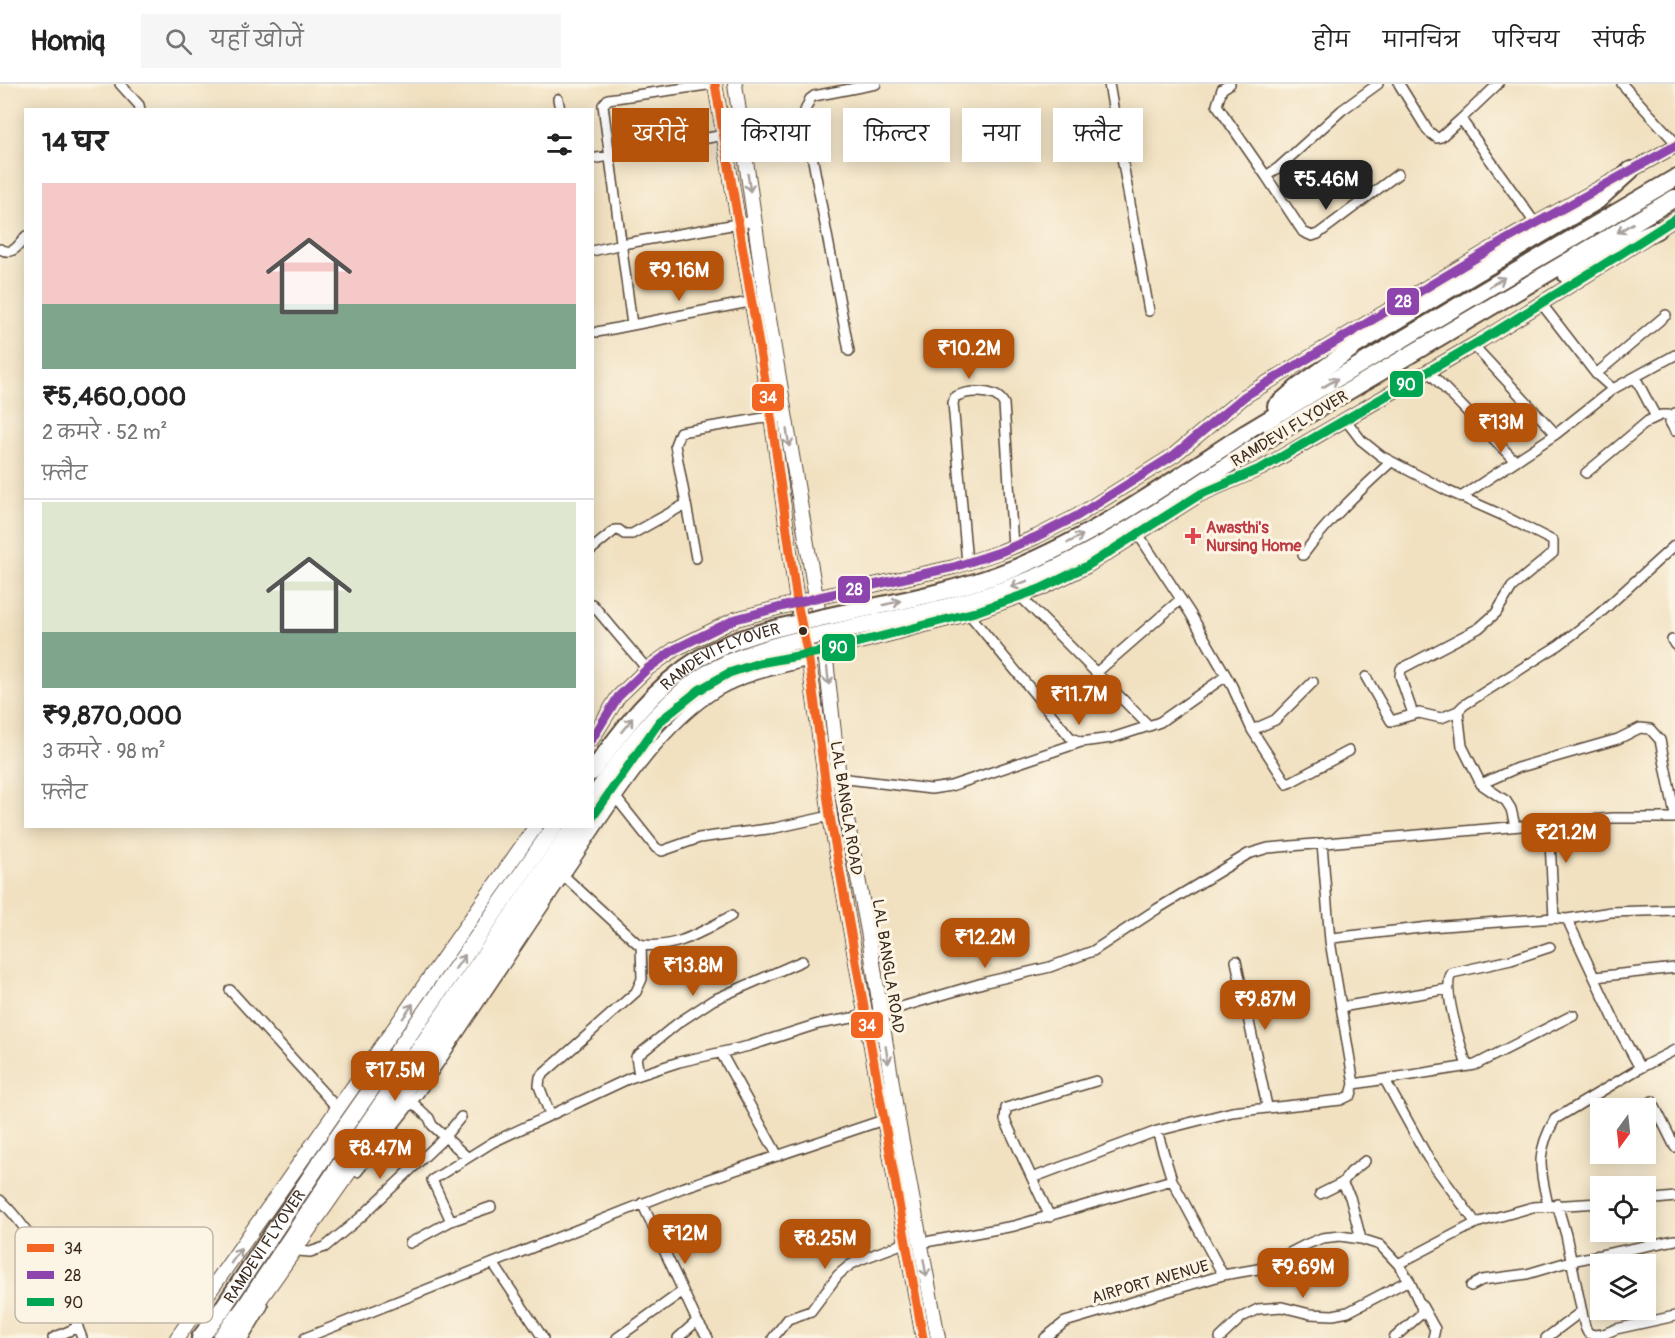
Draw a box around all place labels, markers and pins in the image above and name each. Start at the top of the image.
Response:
pin: ₹5.46M [1277,160,1375,211]
pin: ₹9.16M [630,251,728,302]
pin: ₹10.2M [920,329,1018,380]
pin: ₹13M [1465,403,1537,454]
place label: Awasthi's Nursing Home [1206,518,1302,556]
marker: Awasthi's Nursing Home [1184,527,1202,545]
unlabelled marker [797,625,809,637]
pin: ₹11.7M [1030,675,1128,726]
pin: ₹21.2M [1517,813,1615,864]
pin: ₹12.2M [936,918,1034,969]
pin: ₹13.8M [644,946,742,997]
pin: ₹9.87M [1216,980,1314,1031]
pin: ₹17.5M [346,1051,444,1102]
pin: ₹8.47M [331,1129,429,1180]
pin: ₹12M [649,1214,721,1265]
pin: ₹8.25M [776,1219,874,1270]
pin: ₹9.69M [1254,1248,1352,1299]

